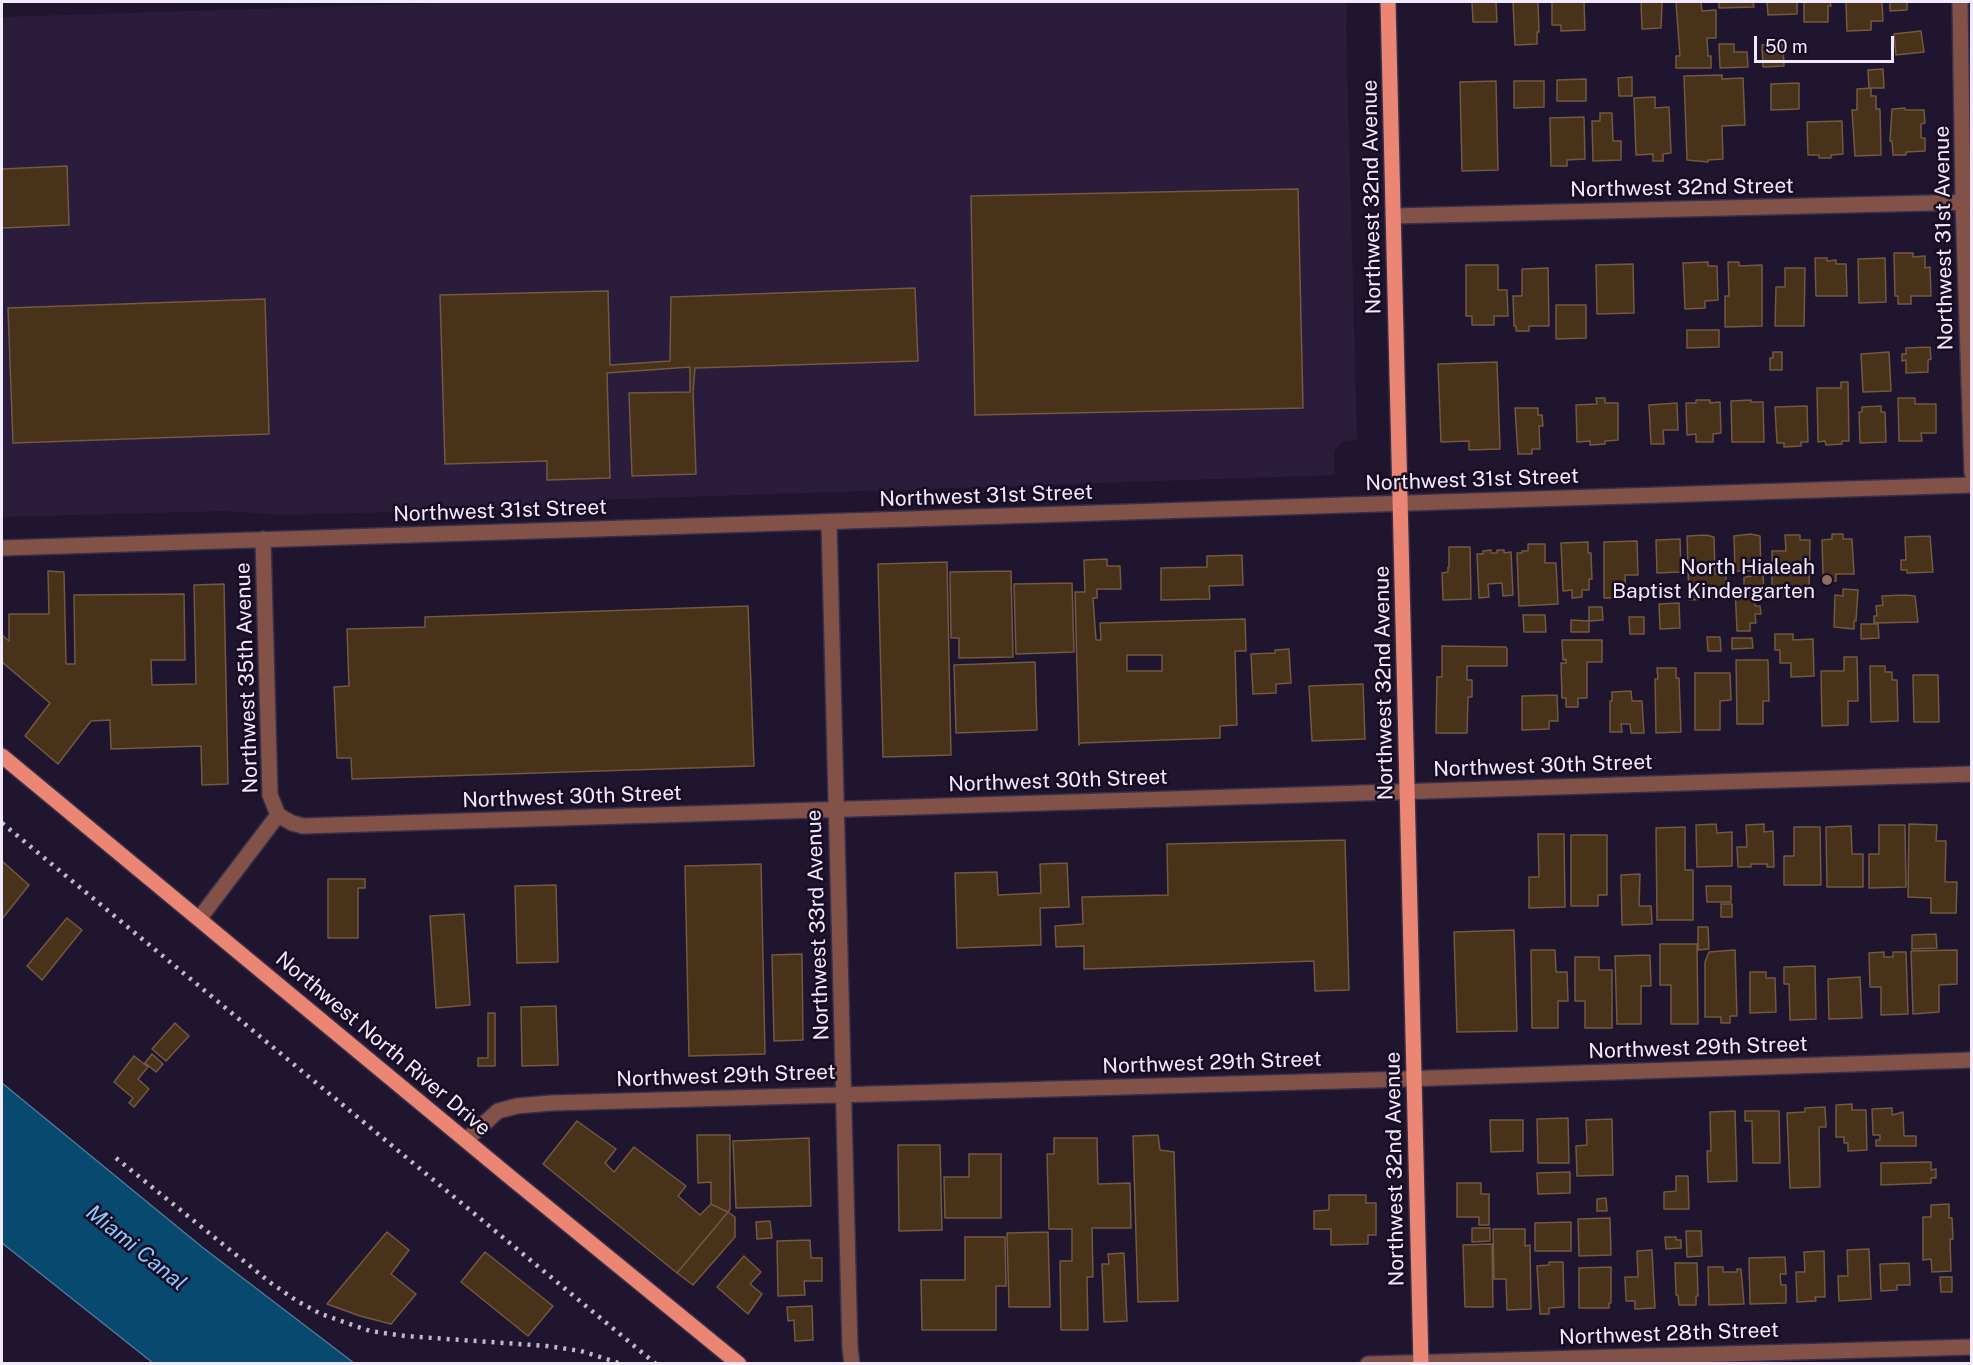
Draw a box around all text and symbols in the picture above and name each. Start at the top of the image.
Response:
scale bar [1757,24,1896,62]
text: 50 m [1765,36,1808,57]
street label: Northwest 32nd Avenue [1357,79,1387,315]
street label: Northwest 31st Avenue [1929,125,1959,351]
street label: Northwest 32nd Street [1570,173,1794,203]
street label: Northwest 31st Street [1365,464,1579,496]
street label: Northwest 31st Street [879,480,1093,512]
street label: Northwest 31st Street [393,495,607,527]
place label: North Hialeah Baptist Kindergarten [1612,555,1815,605]
street label: Northwest 35th Avenue [230,562,264,794]
street label: Northwest 32nd Avenue [1369,565,1399,801]
marker: North Hialeah Baptist Kindergarten [1820,573,1834,587]
street label: Northwest 30th Street [1433,750,1653,782]
street label: Northwest 30th Street [948,765,1168,797]
street label: Northwest 30th Street [462,781,682,813]
street label: Northwest 33rd Avenue [801,809,835,1041]
street label: Northwest North River Drive [270,947,496,1141]
street label: Northwest 29th Street [1588,1032,1808,1064]
street label: Northwest 29th Street [1102,1047,1322,1079]
street label: Northwest 32nd Avenue [1380,1051,1410,1287]
street label: Northwest 29th Street [616,1060,836,1092]
water label: Miami Canal [80,1199,192,1297]
street label: Northwest 28th Street [1559,1318,1779,1350]

